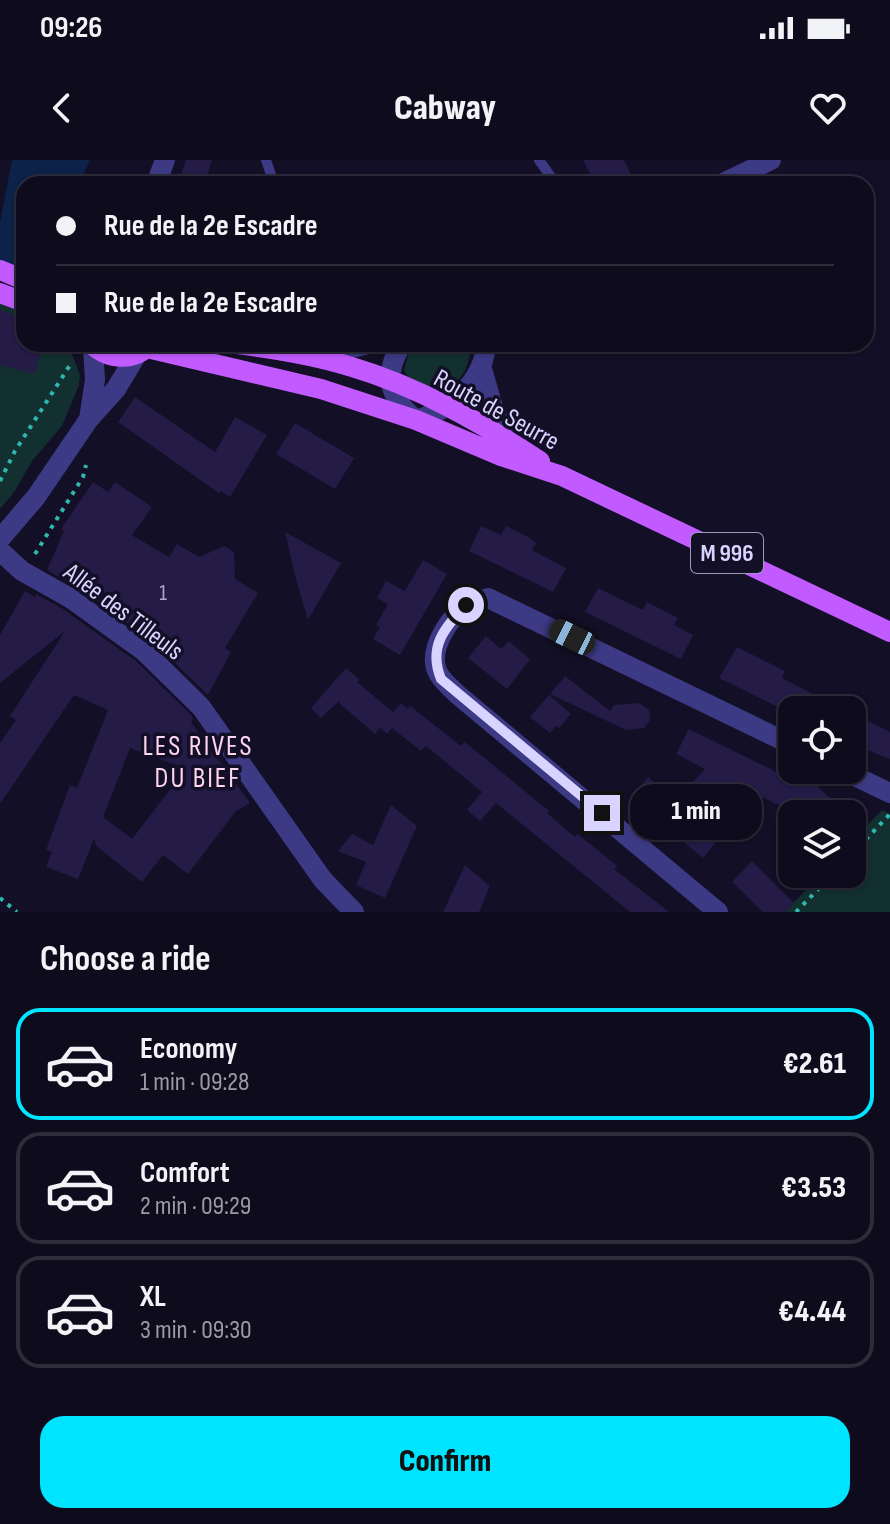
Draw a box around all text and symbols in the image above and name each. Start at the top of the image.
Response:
text: 09:26 [40,10,102,46]
icon: back [40,86,84,130]
icon: heart [806,86,850,130]
text: Cabway [394,87,496,130]
text: Rue de la 2e Escadre [104,208,317,244]
text: Rue de la 2e Escadre [104,285,317,321]
street label: Route de Seurre [428,363,564,457]
road number: M 996 [691,533,763,573]
street label: Allée des Tilleuls [56,557,189,667]
house number: 1 [159,580,167,607]
route start [448,587,484,623]
car [545,616,599,658]
map controls [778,696,866,888]
button: locate [778,696,866,784]
district label: LES RIVES DU BIEF [142,730,254,795]
callout: 1 min [630,785,762,841]
route end [584,795,620,831]
text: 1 min [671,796,721,827]
button: layers [778,800,866,888]
text: Choose a ride [40,938,211,981]
icon: car [44,1028,116,1100]
text: Economy [140,1031,237,1067]
text: €2.61 [783,1046,846,1082]
text: 1 min · 09:28 [140,1067,249,1098]
icon: car [44,1152,116,1224]
text: Comfort [140,1155,230,1191]
text: €3.53 [781,1170,846,1206]
text: 2 min · 09:29 [140,1191,251,1222]
icon: car [44,1276,116,1348]
text: XL [140,1279,166,1315]
text: €4.44 [778,1294,846,1330]
text: 3 min · 09:30 [140,1315,252,1346]
button: Confirm [40,1416,850,1508]

